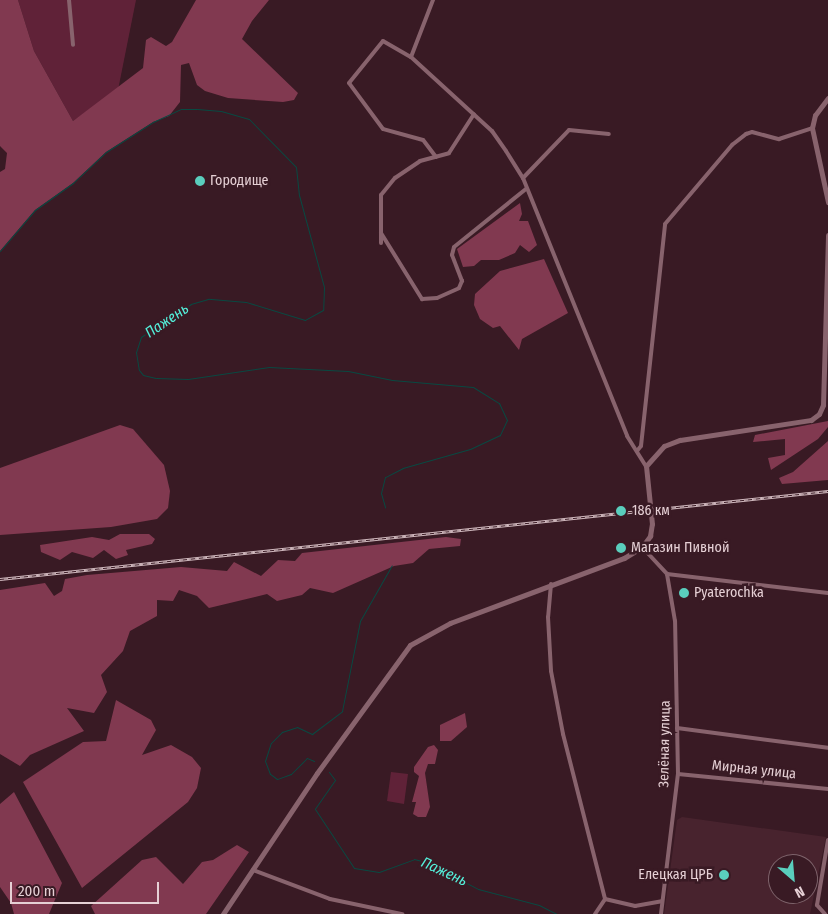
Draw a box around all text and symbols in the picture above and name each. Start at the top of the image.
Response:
place label: Городище [210,173,269,189]
marker: Городище [194,175,206,187]
water label: Пажень [142,300,192,342]
place label: 186 км [632,503,670,519]
marker: 186 км [614,504,628,518]
place label: Магазин Пивной [631,540,729,556]
marker: Магазин Пивной [615,542,627,554]
place label: Pyaterochka [694,585,764,601]
marker: Pyaterochka [678,587,690,599]
street label: Зелёная улица [656,700,674,788]
street label: Мирная улица [711,757,797,783]
water label: Пажень [418,854,470,890]
north arrow [768,854,818,904]
place label: Елецкая ЦРБ [638,867,713,883]
marker: Елецкая ЦРБ [717,868,731,882]
scale bar [12,872,161,904]
text: 200 m [18,882,55,900]
text: N [792,882,807,901]

